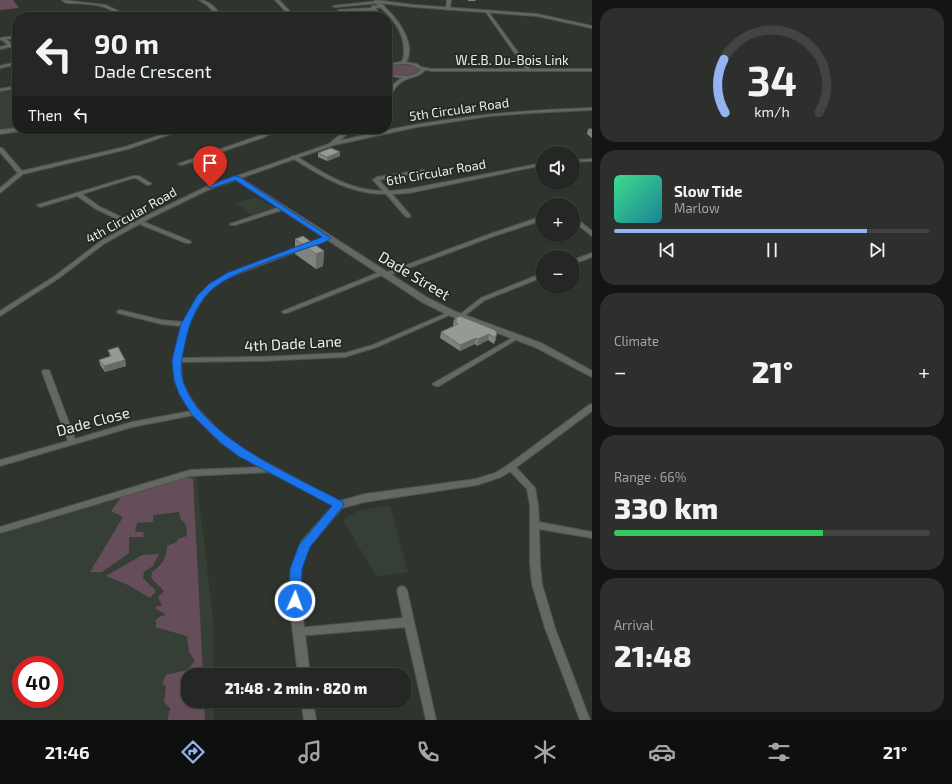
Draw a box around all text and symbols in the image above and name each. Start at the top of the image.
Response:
text: 90 m [94,26,159,60]
icon: left [28,28,80,80]
street label: W.E.B. Du-Bois Link [455,52,569,68]
text: 34 [747,54,797,104]
text: Dade Crescent [94,60,212,82]
street label: 5th Circular Road [408,94,510,124]
text: km/h [754,103,790,120]
icon: left [70,104,92,126]
text: Then [28,106,62,124]
pin [193,146,227,187]
map controls [536,146,580,294]
button: sound [536,146,580,190]
icon: arrive [199,152,221,174]
street label: 6th Circular Road [385,155,487,189]
text: Slow Tide [674,182,742,200]
street label: 4th Circular Road [83,183,179,247]
button: + [536,198,580,242]
text: Marlow [674,200,720,216]
icon: previous [656,239,678,261]
icon: pause [761,239,783,261]
icon: next [866,239,888,261]
street label: Dade Street [376,247,454,304]
button: − [536,250,580,294]
street label: 4th Dade Lane [244,331,342,355]
text: Climate [614,333,659,349]
text: 21° [752,353,793,389]
text: − [614,358,627,384]
text: + [918,358,930,384]
street label: Dade Close [54,403,131,439]
text: Range · 66% [614,469,686,485]
text: 330 km [614,489,718,525]
position arrow [274,580,316,622]
text: Arrival [614,617,654,633]
text: 21:48 [614,637,692,673]
speed limit sign: 40 [12,656,64,708]
text: 21:48 · 2 min · 820 m [225,679,367,697]
icon: directions [179,738,207,766]
icon: music [296,738,324,766]
icon: phone [414,738,442,766]
icon: climate [531,738,559,766]
icon: car [648,738,676,766]
icon: filters [765,738,793,766]
text: 21:46 [45,741,90,763]
text: 21° [883,741,907,763]

